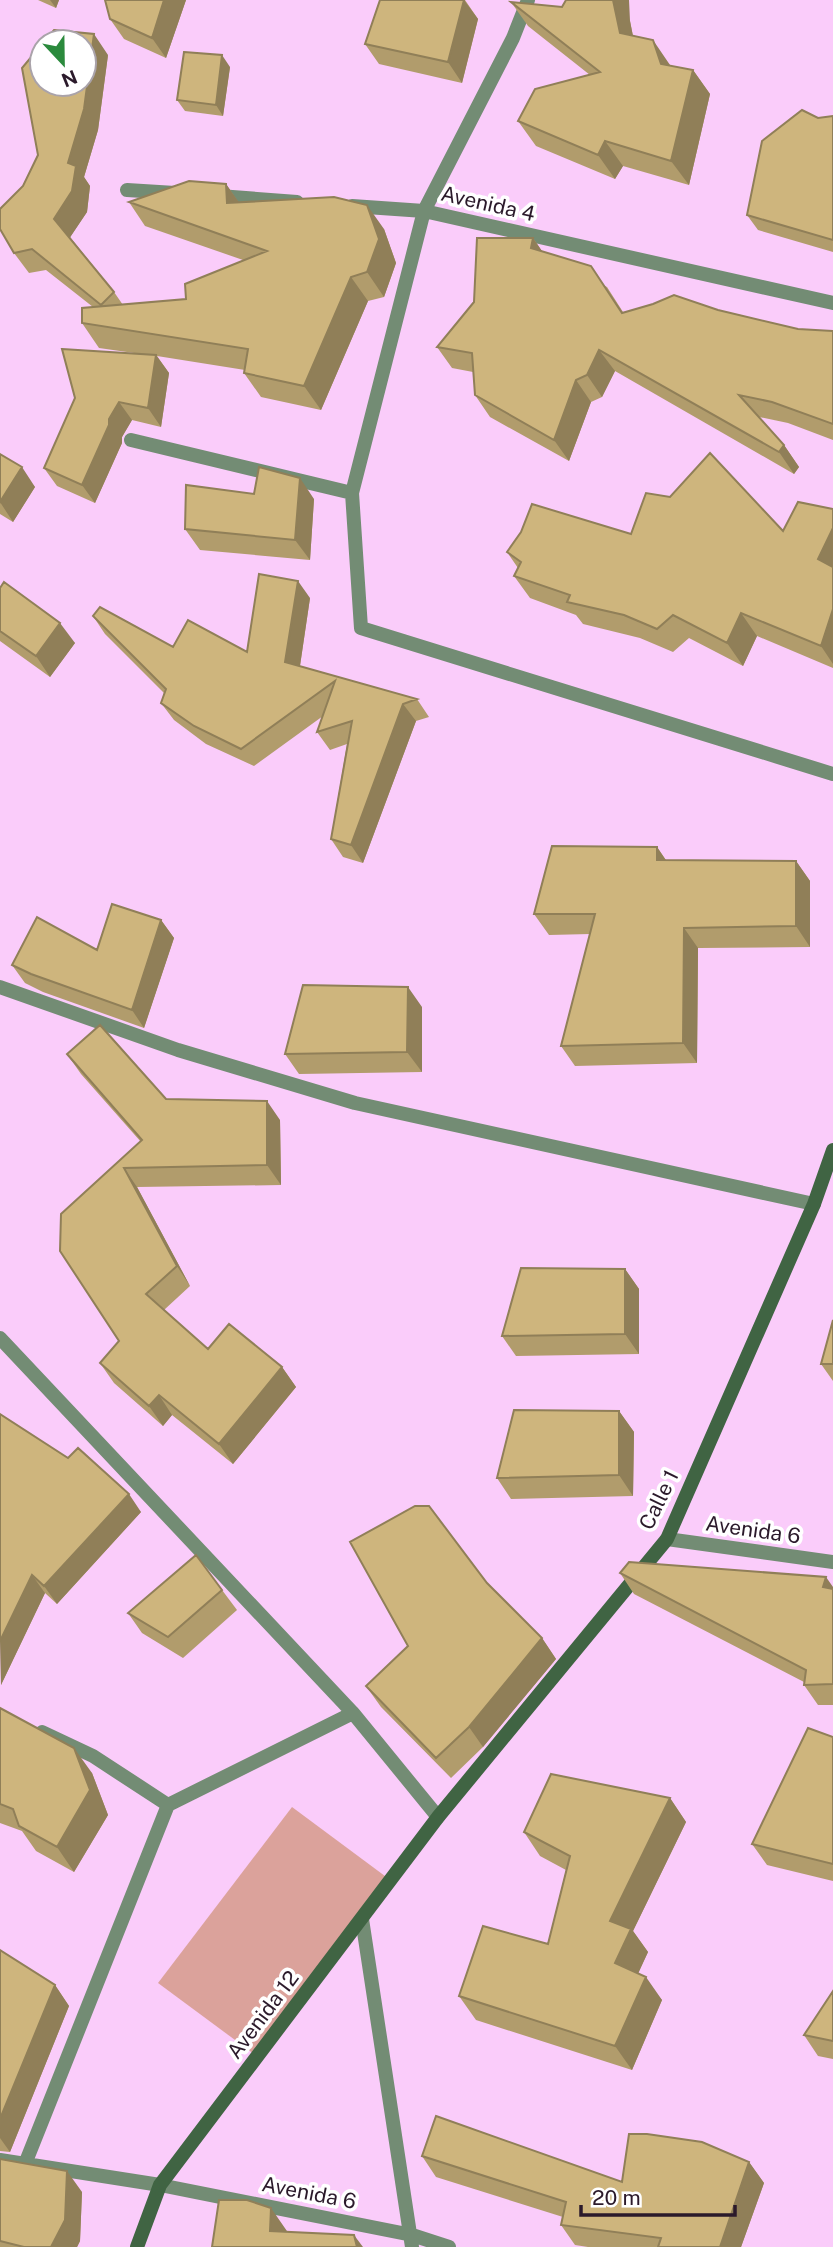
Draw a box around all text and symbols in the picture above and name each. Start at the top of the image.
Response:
north arrow [28,28,98,98]
text: N [58,66,80,92]
street label: Avenida 4 [439,181,538,226]
street label: Calle 1 [633,1466,684,1534]
street label: Avenida 6 [704,1510,802,1549]
street label: Avenida 12 [221,1966,304,2064]
street label: Avenida 6 [260,2171,358,2214]
scale bar [581,2174,735,2218]
text: 20 m [592,2185,641,2210]

